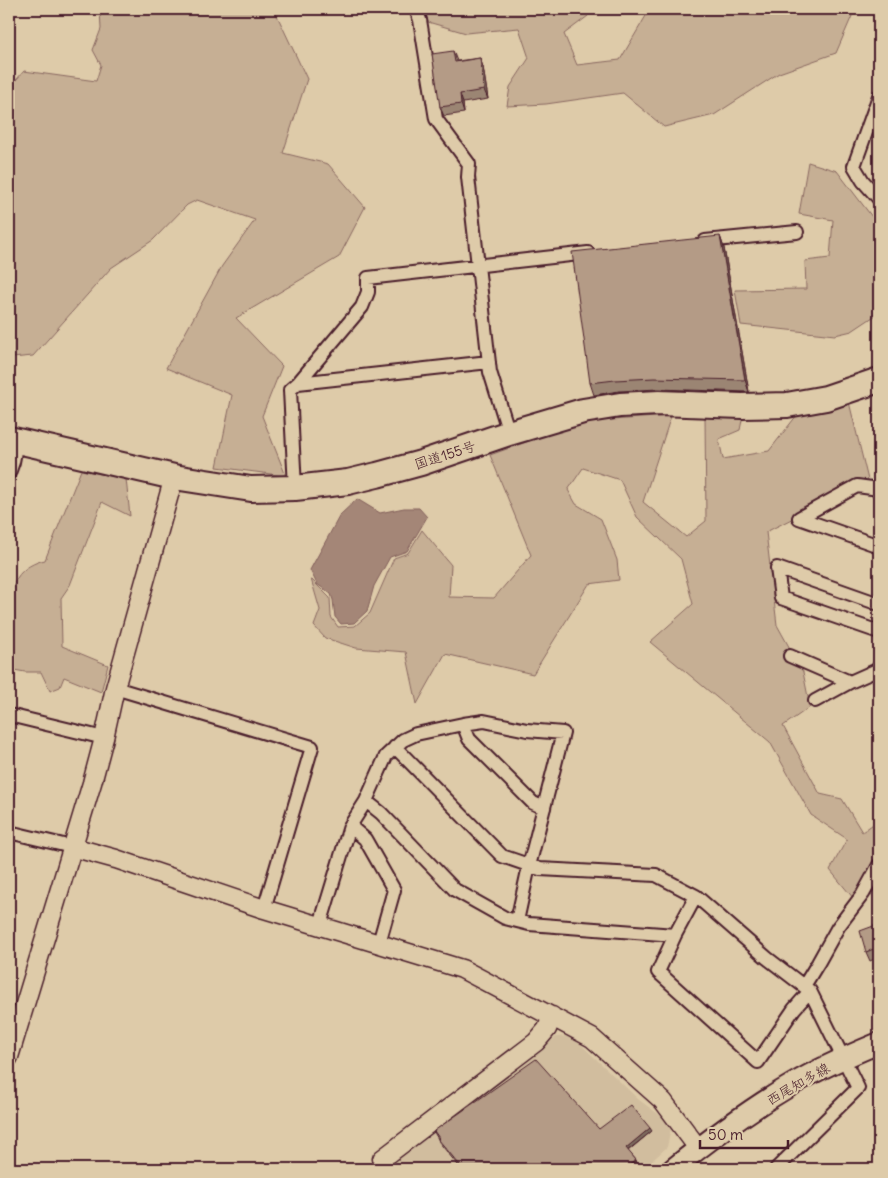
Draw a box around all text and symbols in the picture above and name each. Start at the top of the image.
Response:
street label: 国道155号 [412,437,478,473]
street label: 西尾知多線 [763,1059,833,1109]
scale bar [700,1118,788,1150]
text: 50 m [708,1125,743,1144]

